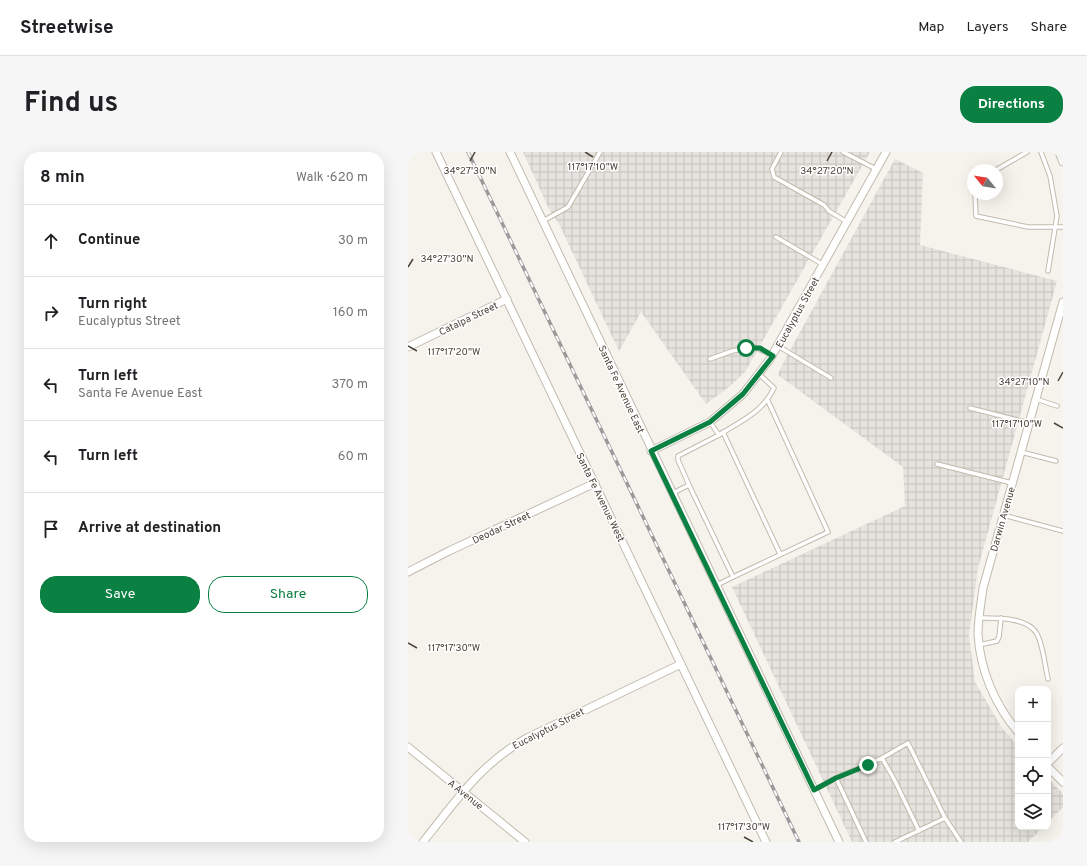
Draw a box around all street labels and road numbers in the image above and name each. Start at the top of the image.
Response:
street label: Eucalyptus Street [773,275,823,350]
street label: Catalpa Street [437,299,500,339]
street label: Santa Fe Avenue East [595,344,647,436]
street label: Santa Fe Avenue West [572,451,627,545]
street label: Darwin Avenue [988,486,1019,553]
street label: Deodar Street [470,509,533,548]
street label: Eucalyptus Street [511,706,587,753]
street label: A Avenue [445,777,485,813]

